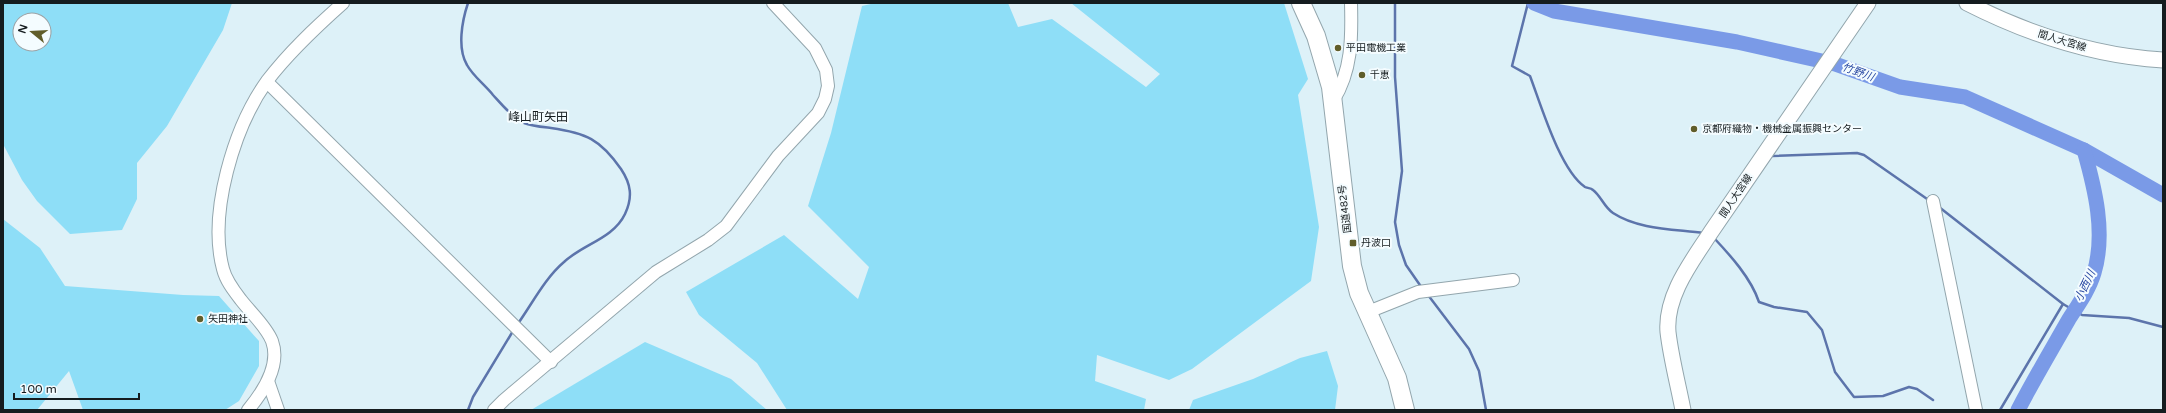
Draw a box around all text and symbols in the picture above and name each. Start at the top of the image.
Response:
north arrow [12,12,52,52]
text: N [15,23,31,35]
street label: 間人大宮線 [2036,28,2088,54]
place label: 平田電機工業 [1346,42,1406,54]
marker: 平田電機工業 [1333,43,1343,53]
water label: 竹野川 [1840,60,1877,84]
place label: 千恵 [1370,69,1390,81]
marker: 千恵 [1357,70,1367,80]
district label: 峰山町矢田 [508,110,568,124]
place label: 京都府織物・機械金属振興センター [1702,123,1862,135]
marker: 京都府織物・機械金属振興センター [1689,124,1699,134]
street label: 間人大宮線 [1717,172,1755,220]
street label: 国道482号 [1336,184,1354,234]
place label: 丹波口 [1361,237,1391,249]
marker: 丹波口 [1348,238,1358,248]
water label: 小西川 [2072,267,2099,304]
place label: 矢田神社 [208,313,248,325]
marker: 矢田神社 [195,314,205,324]
scale bar [14,375,139,401]
text: 100 m [20,382,57,396]

